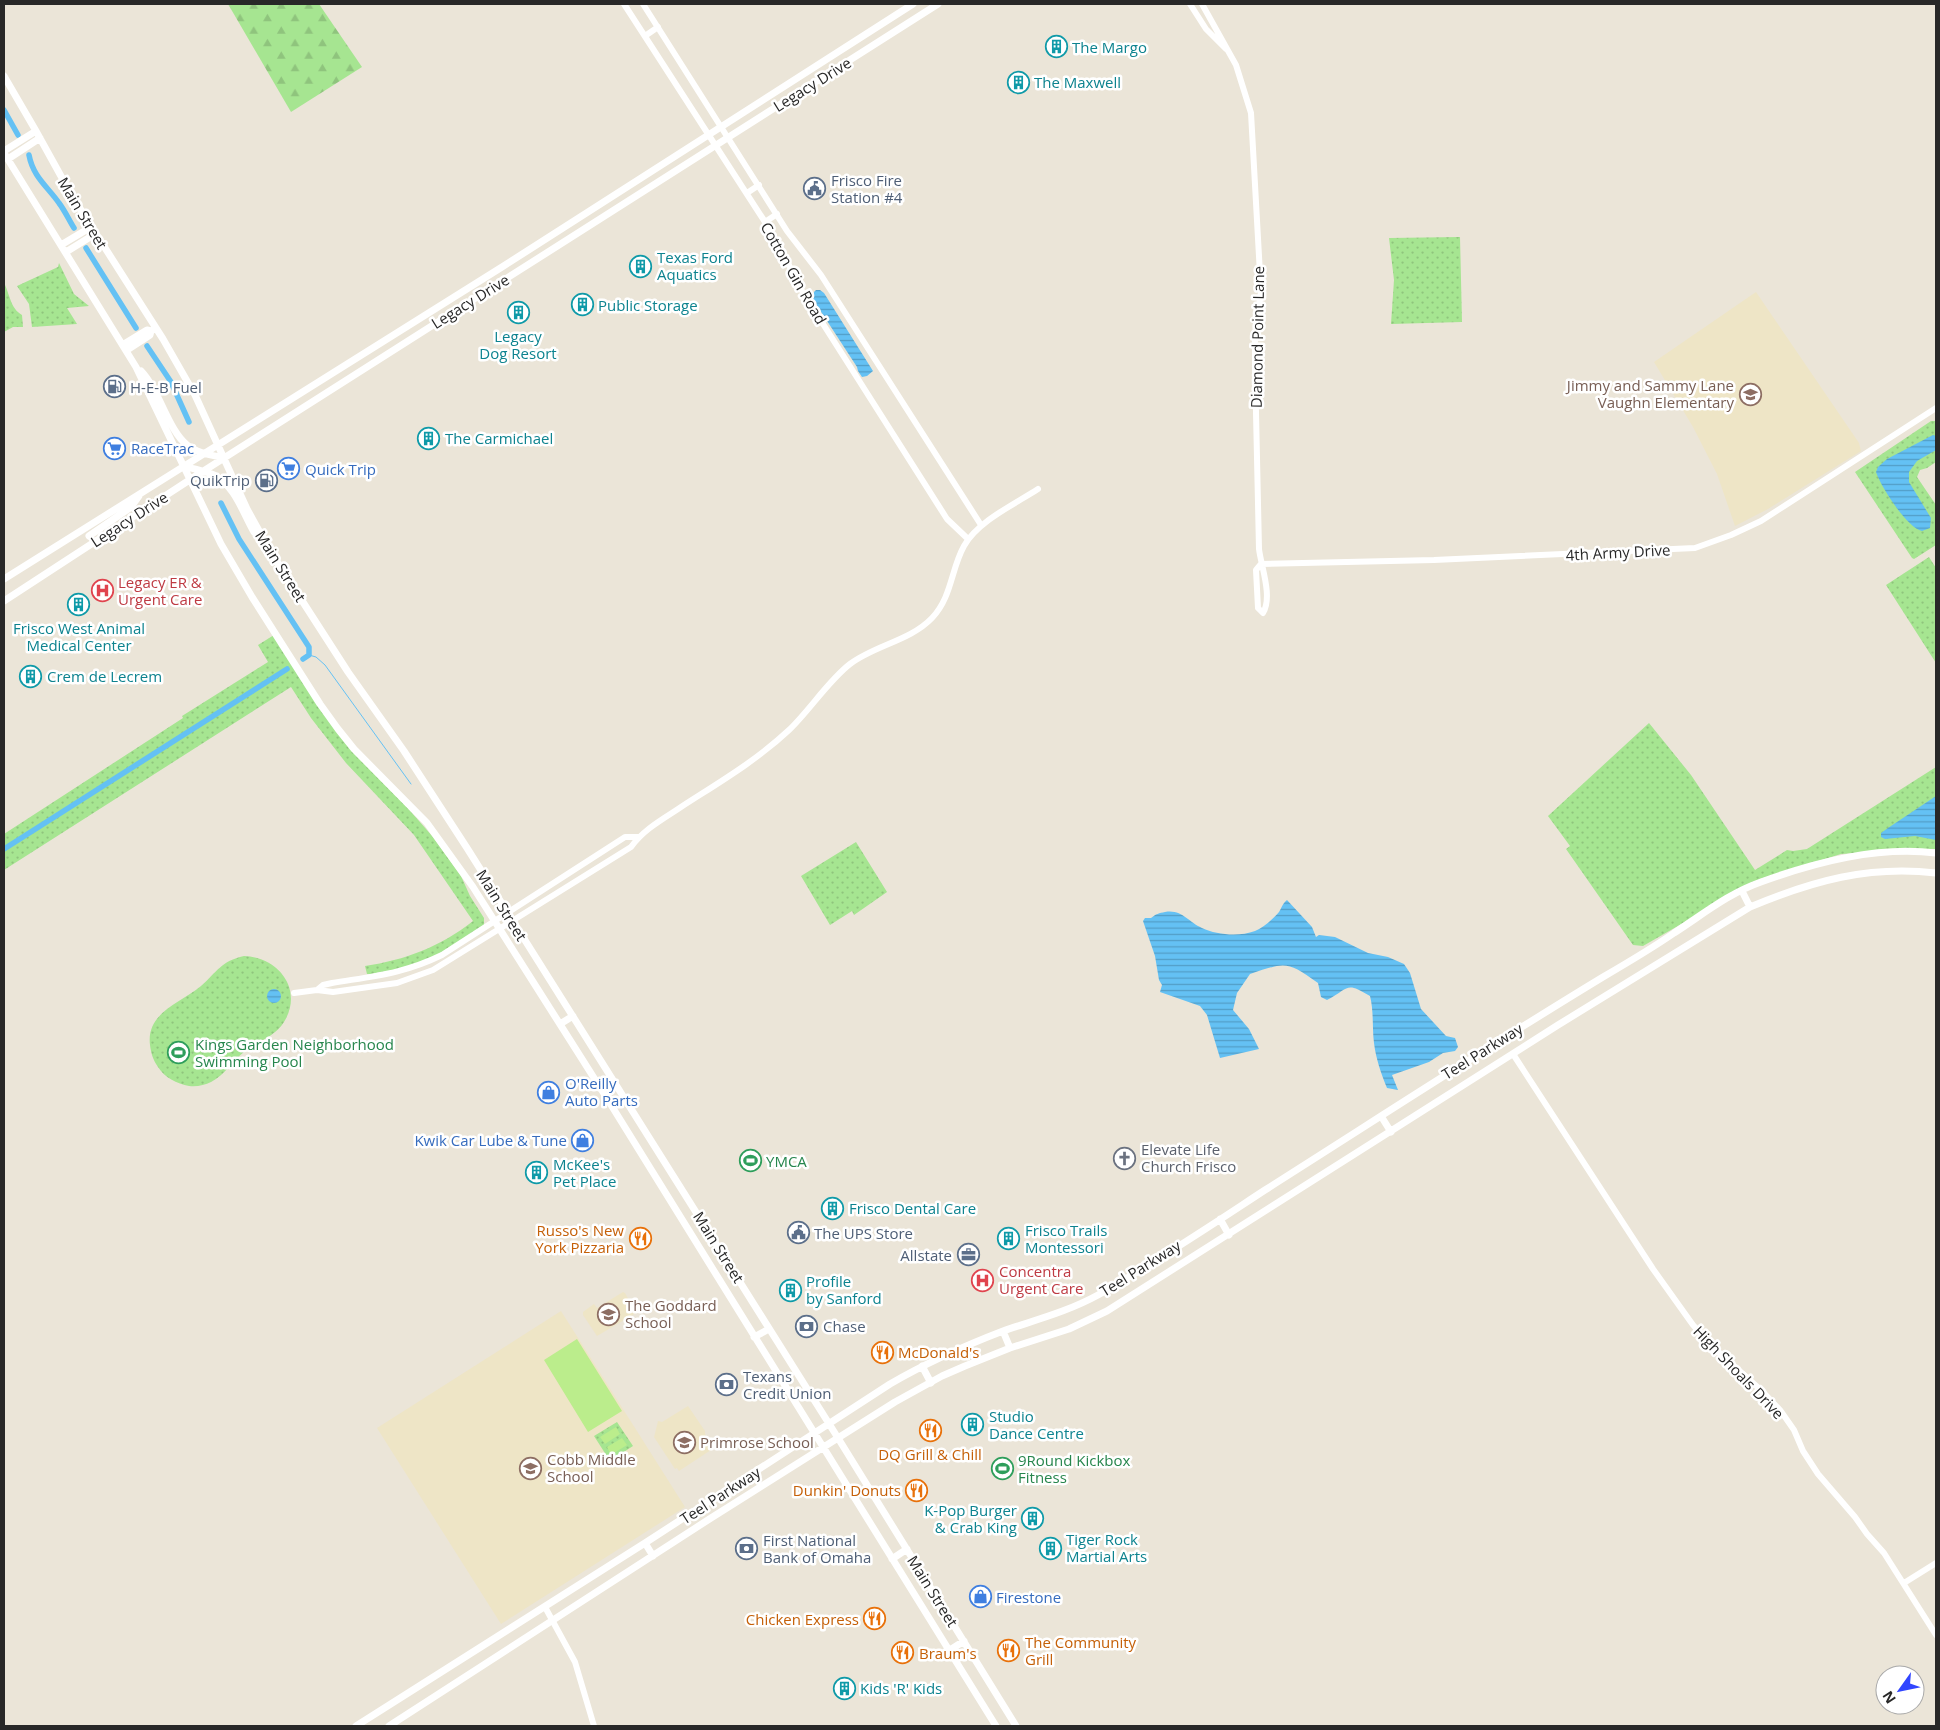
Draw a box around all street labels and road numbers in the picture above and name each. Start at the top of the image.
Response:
street label: Legacy Drive [769,52,855,116]
street label: Main Street [54,173,112,253]
street label: Cotton Gin Road [757,218,831,328]
street label: Diamond Point Lane [1246,266,1268,408]
street label: Legacy Drive [427,269,513,333]
street label: Legacy Drive [87,487,171,551]
street label: Main Street [251,527,311,605]
street label: 4th Army Drive [1565,539,1671,565]
street label: Main Street [472,866,532,944]
street label: Teel Parkway [1438,1018,1527,1084]
street label: Main Street [689,1208,749,1286]
street label: Teel Parkway [1096,1235,1185,1301]
street label: High Shoals Drive [1689,1321,1789,1423]
street label: Teel Parkway [676,1461,764,1528]
street label: Main Street [903,1552,963,1630]

